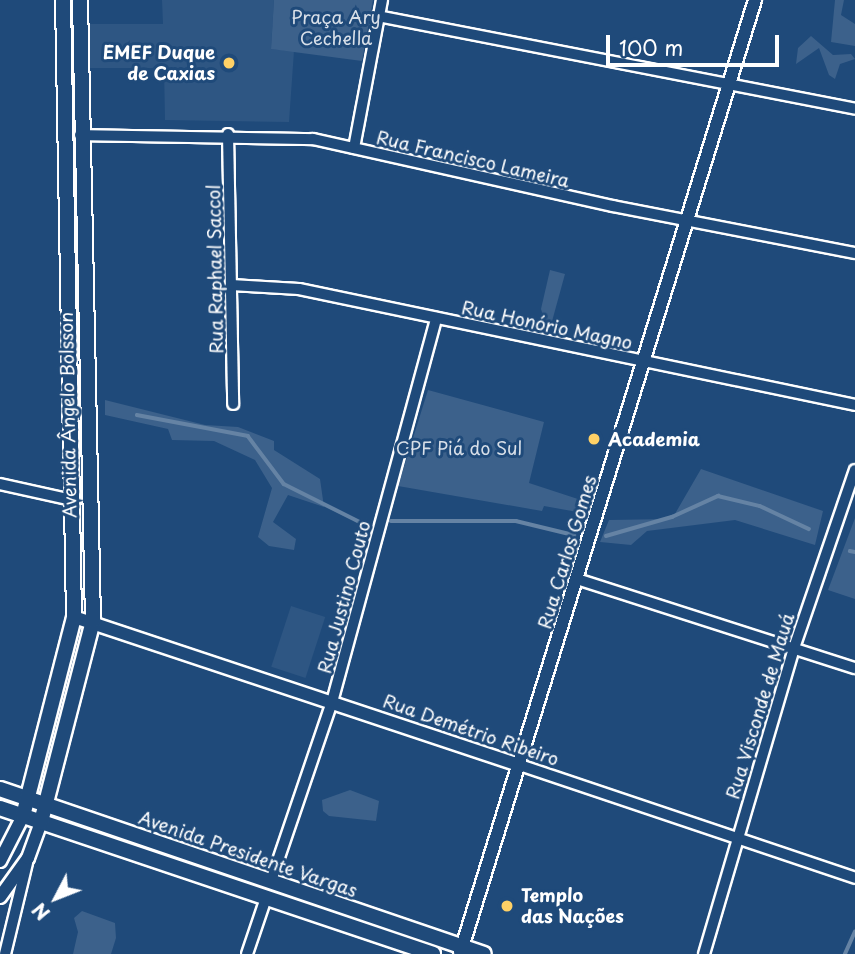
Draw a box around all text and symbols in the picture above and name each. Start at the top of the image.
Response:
park label: Praça Ary Cechella [291,7,381,50]
scale bar [610,21,783,65]
text: 100 m [619,31,683,63]
place label: EMEF Duque de Caxias [100,42,215,84]
marker: EMEF Duque de Caxias [221,55,237,71]
street label: Rua Francisco Lameira [374,126,572,192]
street label: Rua Raphael Saccol [203,183,227,355]
street label: Rua Honório Magno [460,296,634,354]
street label: Avenida Ângelo Bolsson [55,312,81,518]
place label: Academia [608,428,700,450]
marker: Academia [586,431,602,447]
park label: CPF Piá do Sul [396,437,522,459]
street label: Rua Carlos Gomes [533,472,601,632]
street label: Rua Justino Couto [313,517,375,677]
street label: Rua Visconde de Mauá [721,608,799,804]
street label: Rua Demétrio Ribeiro [380,690,562,770]
street label: Avenida Presidente Vargas [136,806,360,902]
north arrow [21,863,91,933]
place label: Templo das Nações [521,885,624,928]
text: N [25,897,56,927]
marker: Templo das Nações [499,898,515,914]

